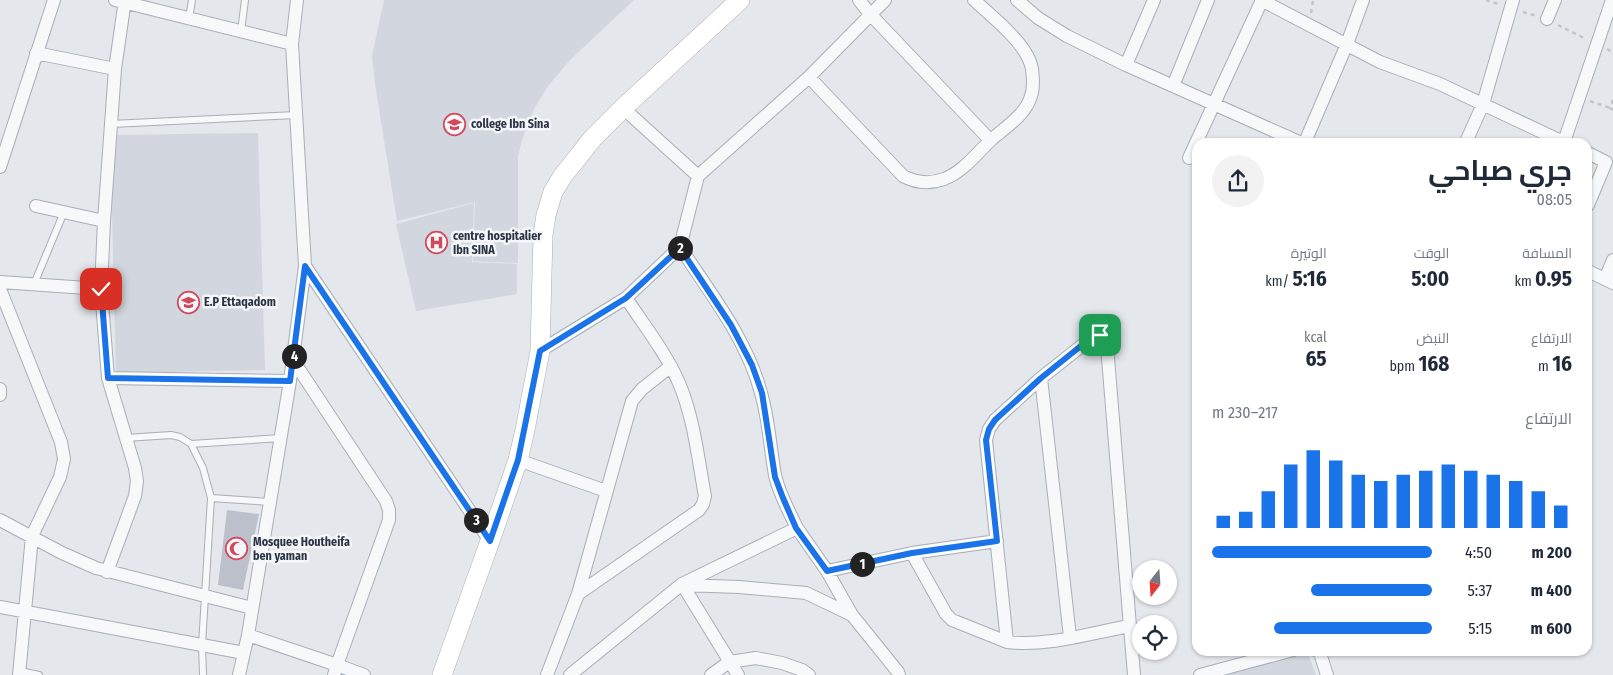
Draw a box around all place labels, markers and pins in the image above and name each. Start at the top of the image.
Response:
school or university icon: college Ibn Sina [443,112,467,136]
place label: college Ibn Sina [471,117,549,131]
place label: centre hospitalier Ibn SINA [453,229,542,257]
hospital icon: centre hospitalier Ibn SINA [425,231,449,255]
pin: 2 [668,236,692,260]
pin [80,268,122,310]
school or university icon: E.P Ettaqadom [176,290,200,314]
place label: E.P Ettaqadom [204,295,276,309]
pin [1079,314,1121,356]
pin: 4 [282,344,306,368]
pin: 3 [464,508,488,532]
place label: Mosquee Houtheifa ben yaman [253,535,350,563]
mosque icon: Mosquee Houtheifa ben yaman [225,537,249,561]
pin: 1 [850,552,874,576]

